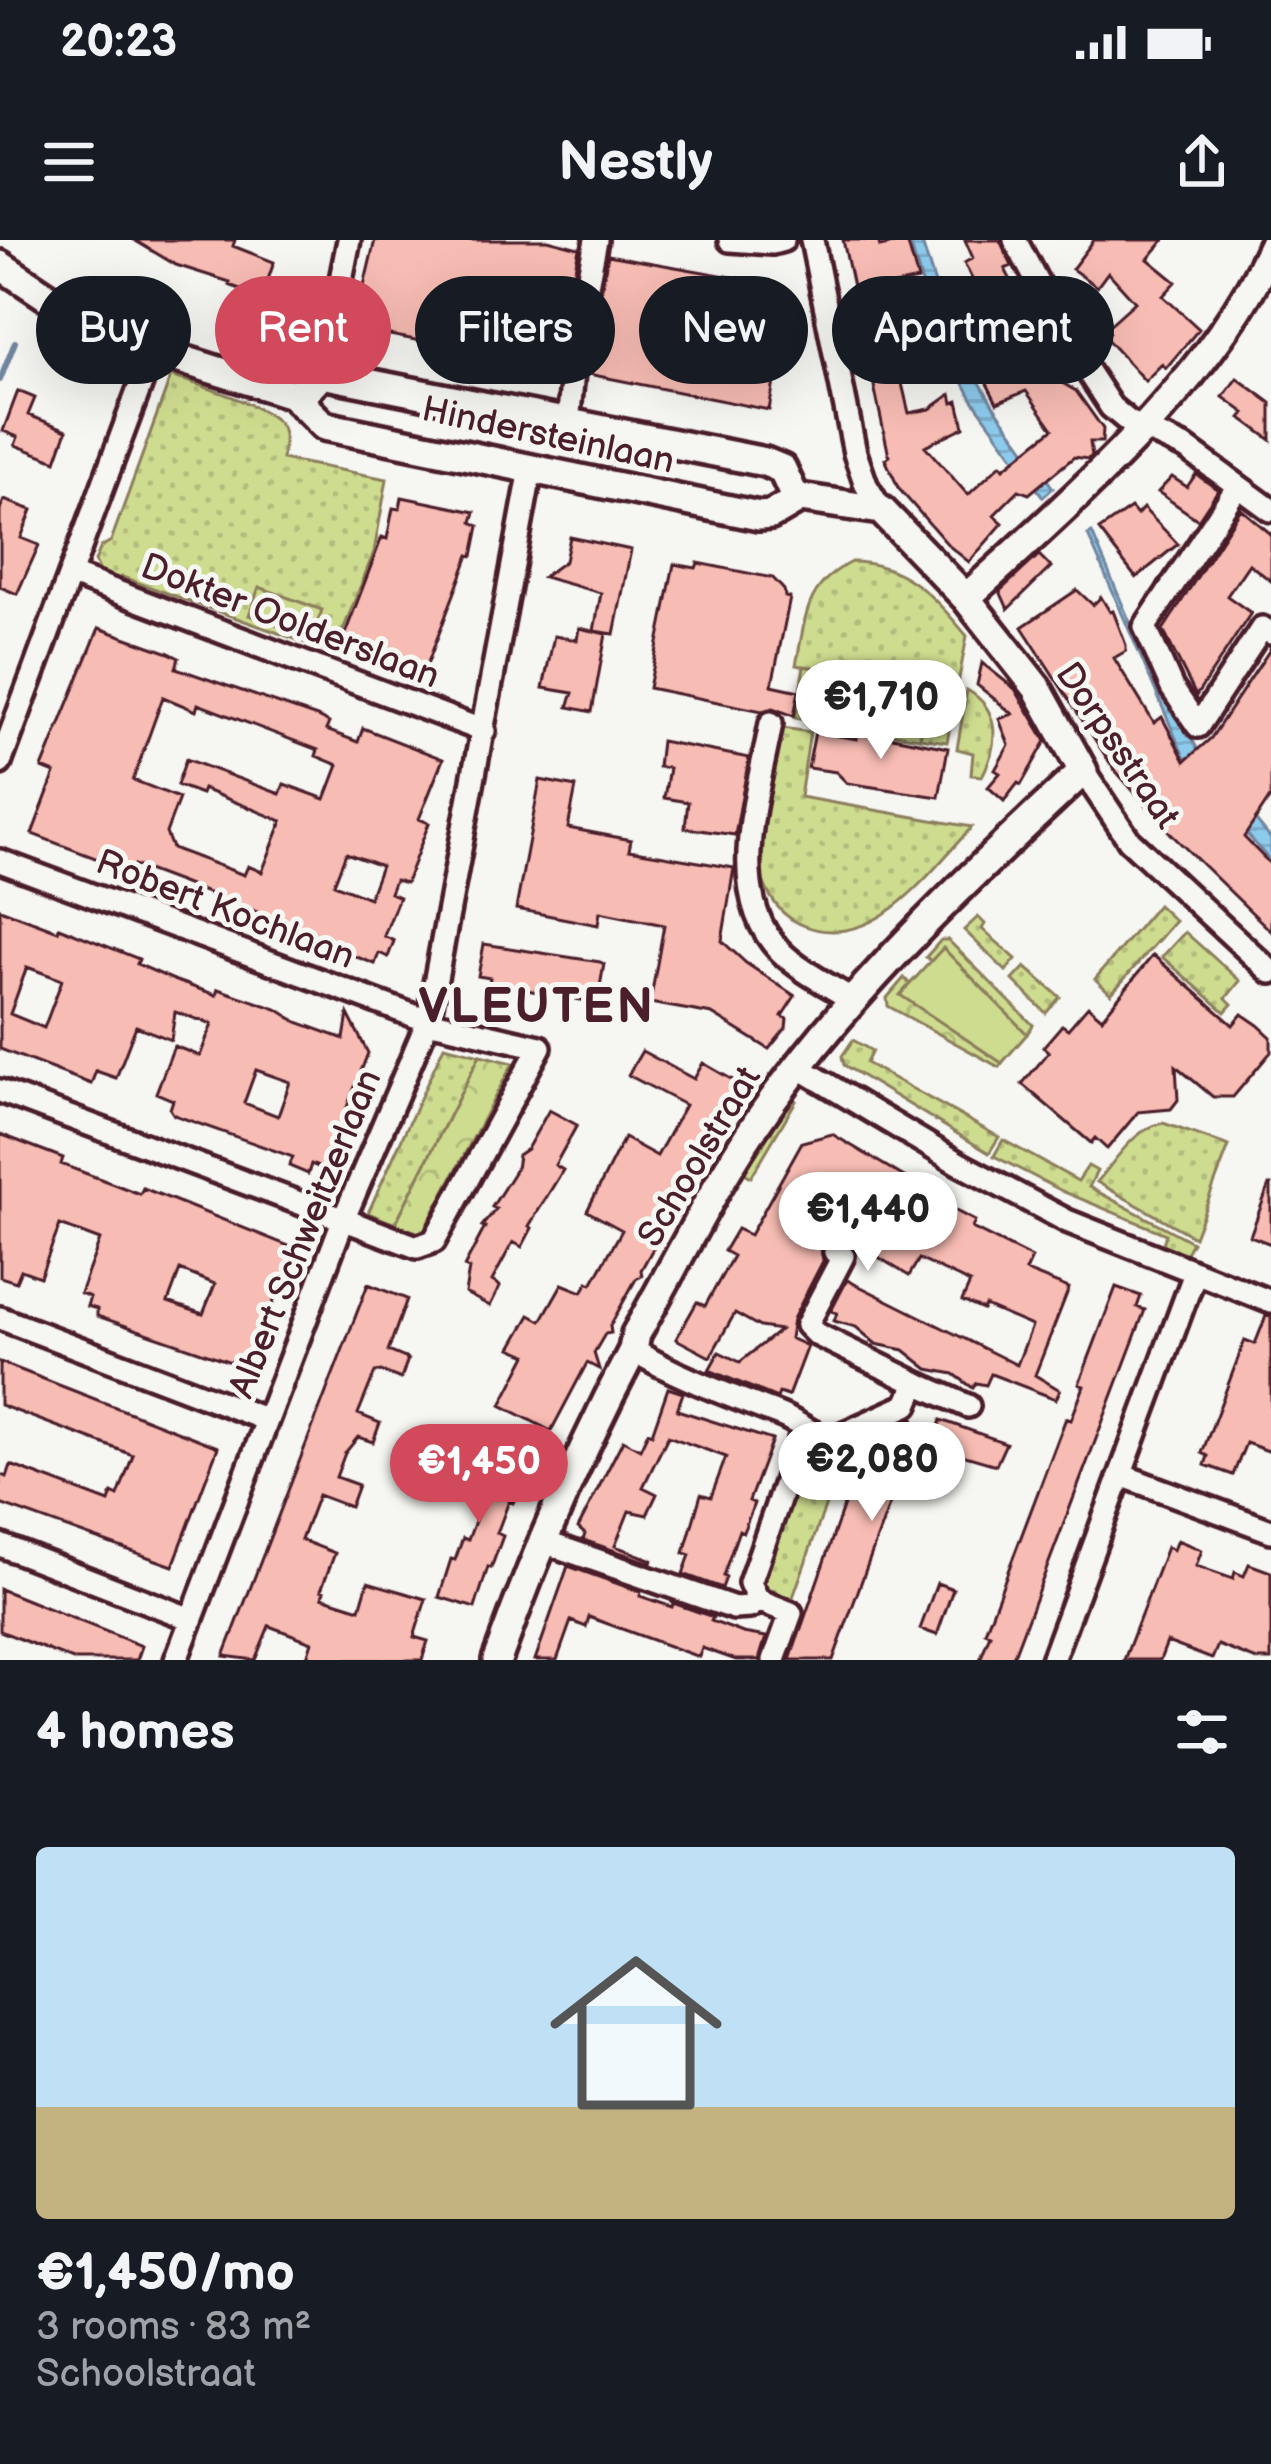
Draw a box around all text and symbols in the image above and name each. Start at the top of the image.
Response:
text: 20:23 [60,15,177,70]
icon: menu [36,129,102,195]
icon: share [1169,129,1235,195]
text: Nestly [558,130,713,195]
chip: Buy [36,276,191,384]
chip: Rent [215,276,391,384]
chip: Filters [415,276,615,384]
chip: New [639,276,808,384]
chip: Apartment [832,276,1114,384]
street label: Hindersteinlaan [418,388,678,484]
street label: Dokter Oolderslaan [135,545,445,699]
street label: Dorpsstraat [1046,655,1188,837]
pin: €1,710 [783,660,979,762]
text: €1,710 [823,675,939,722]
street label: Robert Kochlaan [90,841,360,979]
district label: VLEUTEN [418,979,656,1036]
street label: Schoolstraat [629,1059,771,1255]
street label: Albert Schweitzerlaan [220,1064,392,1404]
pin: €1,440 [770,1172,966,1274]
text: €1,440 [806,1187,930,1234]
pin: €2,080 [774,1422,970,1524]
pin: €1,450 [381,1424,577,1526]
text: €2,080 [805,1437,939,1484]
text: €1,450 [417,1439,541,1486]
icon: filters [1169,1699,1235,1765]
text: 4 homes [36,1702,235,1763]
icon: home [528,1925,744,2141]
text: €1,450/mo [36,2243,295,2304]
text: 3 rooms · 83 m² [36,2304,311,2351]
text: Schoolstraat [36,2351,256,2398]

